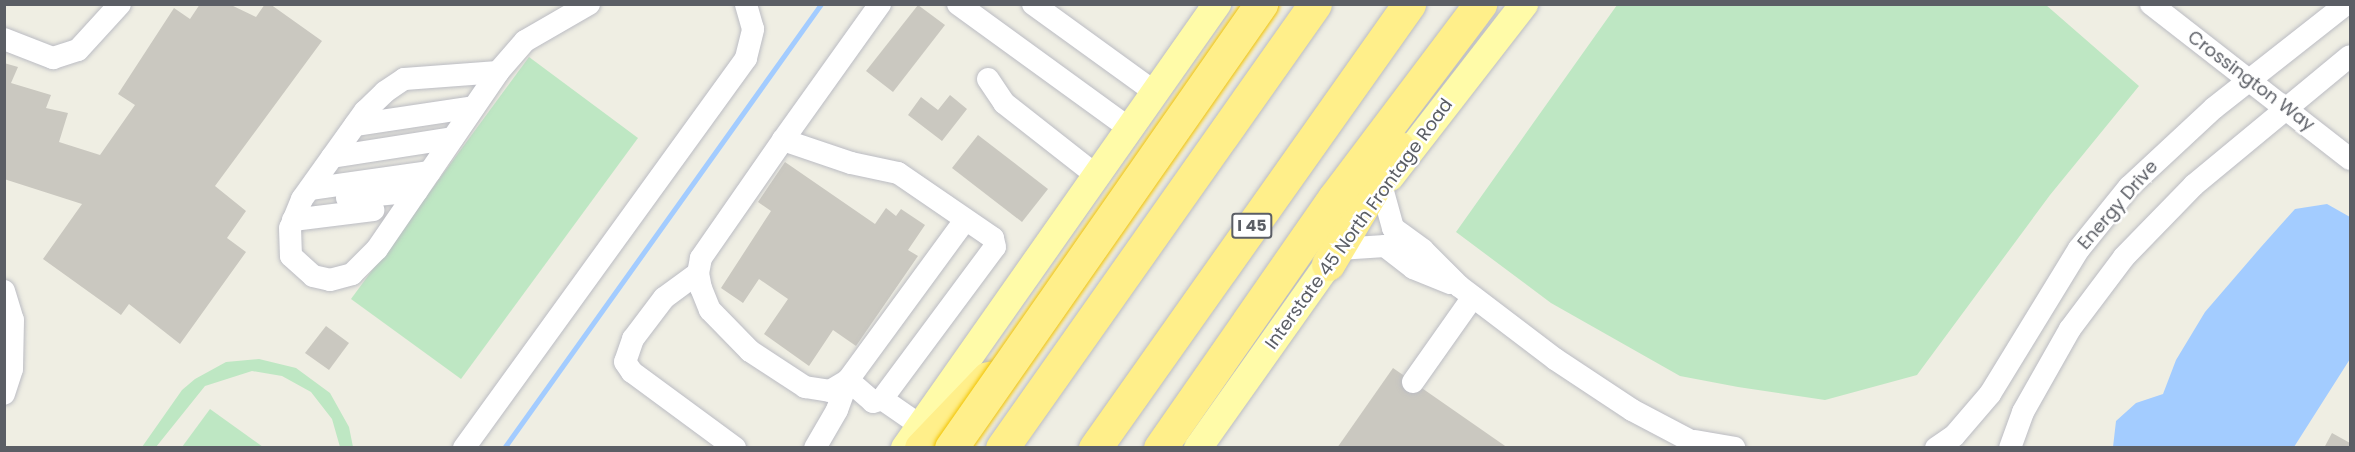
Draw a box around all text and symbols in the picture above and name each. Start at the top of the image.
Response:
street label: Crossington Way [2183,26,2319,136]
street label: Interstate 45 North Frontage Road [1261,94,1457,354]
street label: Energy Drive [2073,156,2163,254]
road number: I 45 [1231,213,1273,239]

